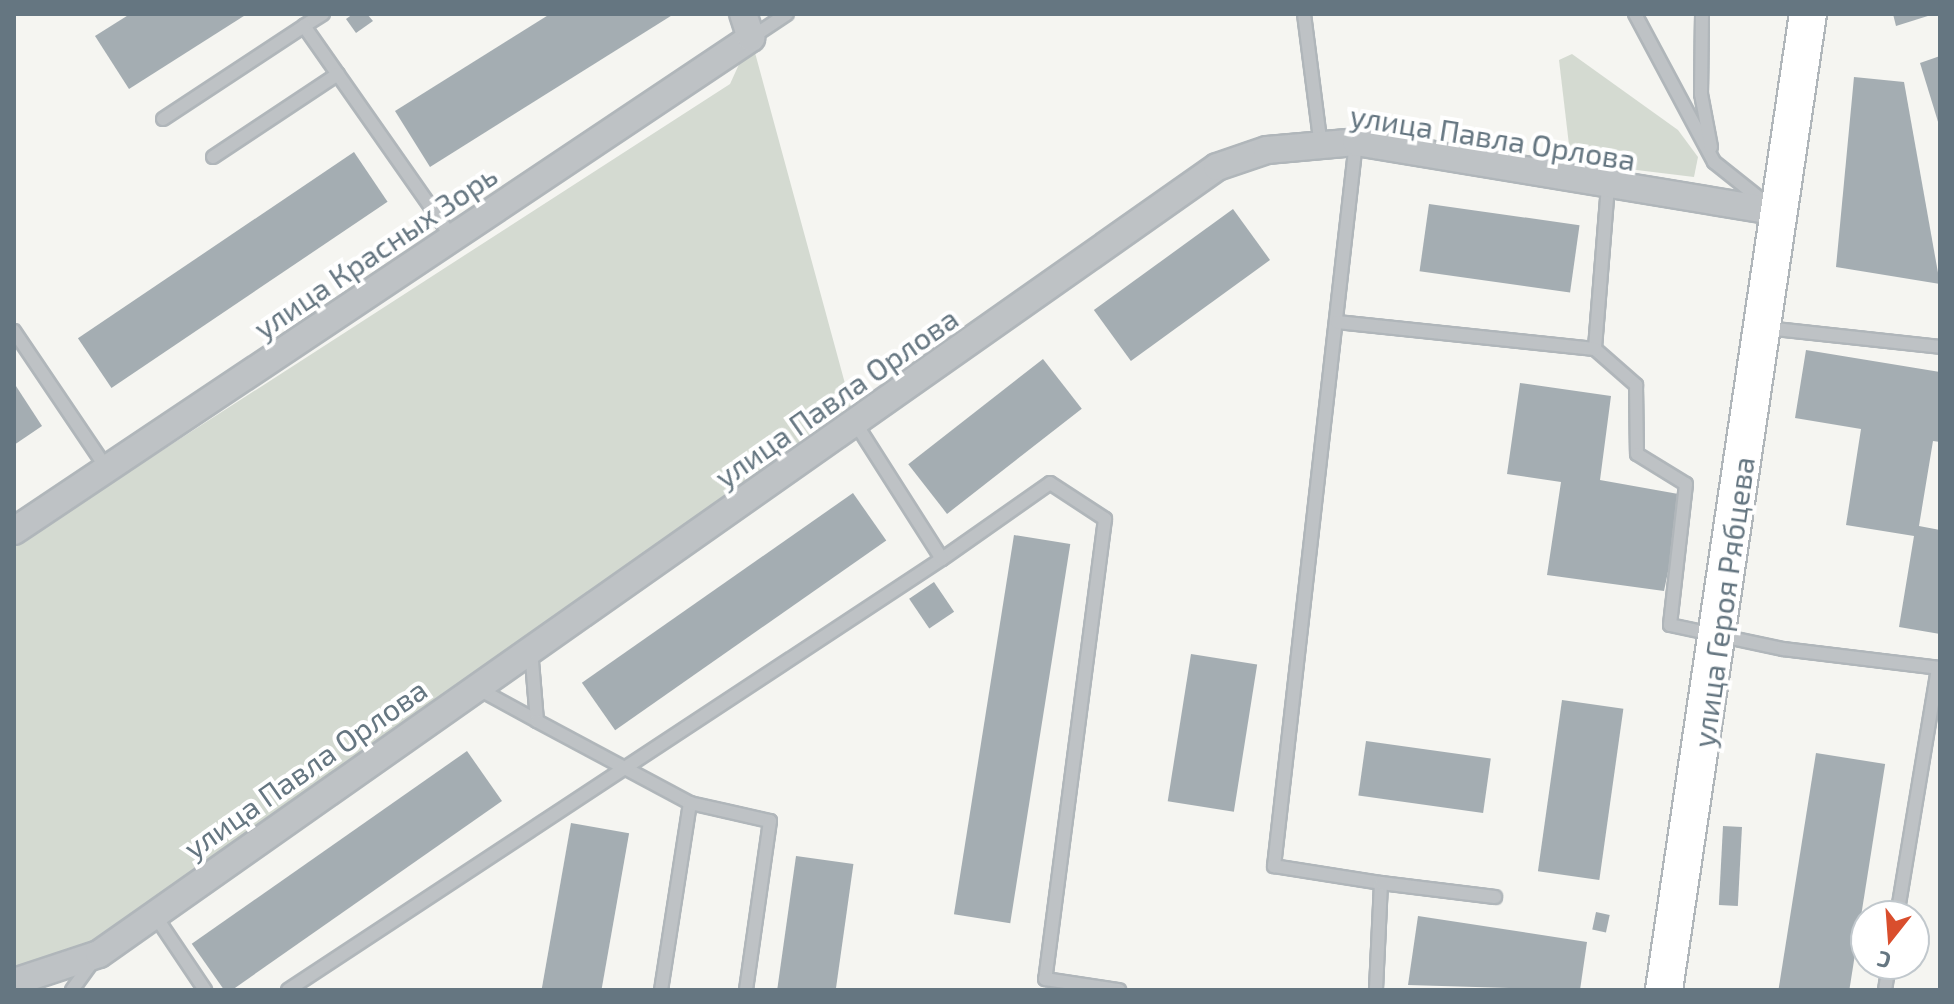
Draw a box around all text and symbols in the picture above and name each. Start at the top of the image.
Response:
street label: улица Павла Орлова [1348,97,1638,177]
street label: улица Красных Зорь [247,156,503,346]
street label: улица Павла Орлова [707,300,965,494]
street label: улица Героя Рябцева [1685,454,1761,750]
street label: улица Павла Орлова [176,671,434,865]
north arrow [1850,900,1930,980]
text: С [1874,947,1894,975]

